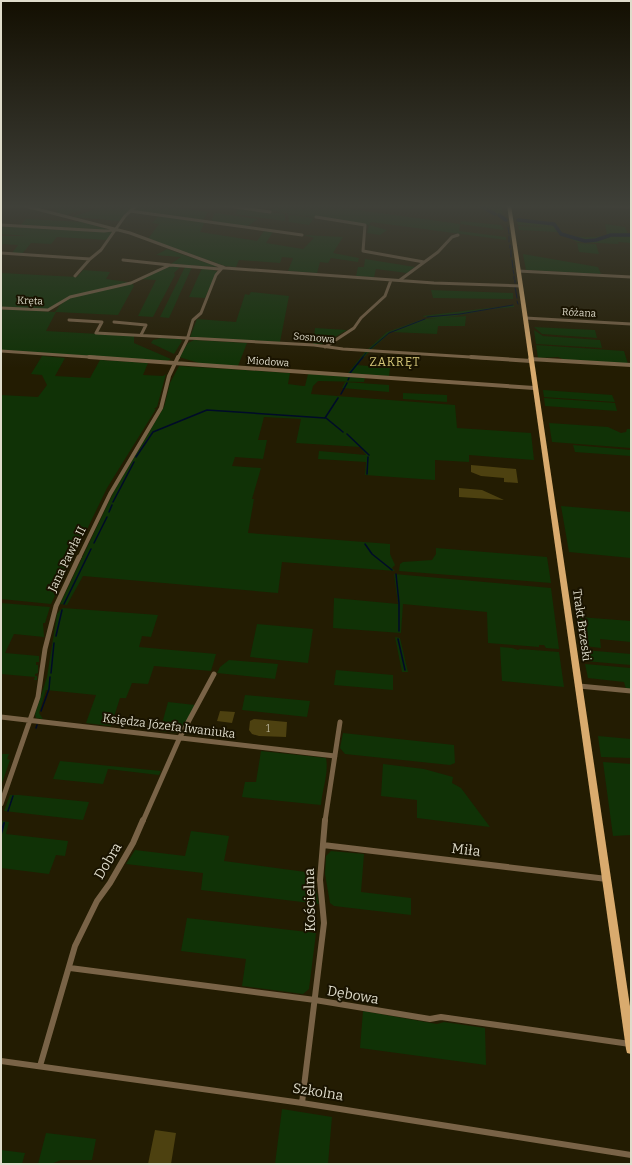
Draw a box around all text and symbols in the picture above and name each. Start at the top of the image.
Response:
street label: Kręta [17,295,44,307]
street label: Różana [562,306,597,320]
street label: Sosnowa [293,330,336,346]
street label: Miodowa [246,355,290,370]
district label: ZAKRĘT [369,355,421,369]
street label: Jana Pawła II [45,524,89,595]
street label: Trakt Brzeski [570,588,594,662]
street label: Księdza Józefa Iwaniuka [102,711,236,741]
house number: 1 [266,723,270,735]
street label: Dobra [91,839,126,882]
street label: Miła [451,840,482,860]
street label: Kościelna [301,868,319,932]
street label: Dębowa [326,982,380,1008]
street label: Szkolna [291,1080,345,1104]

